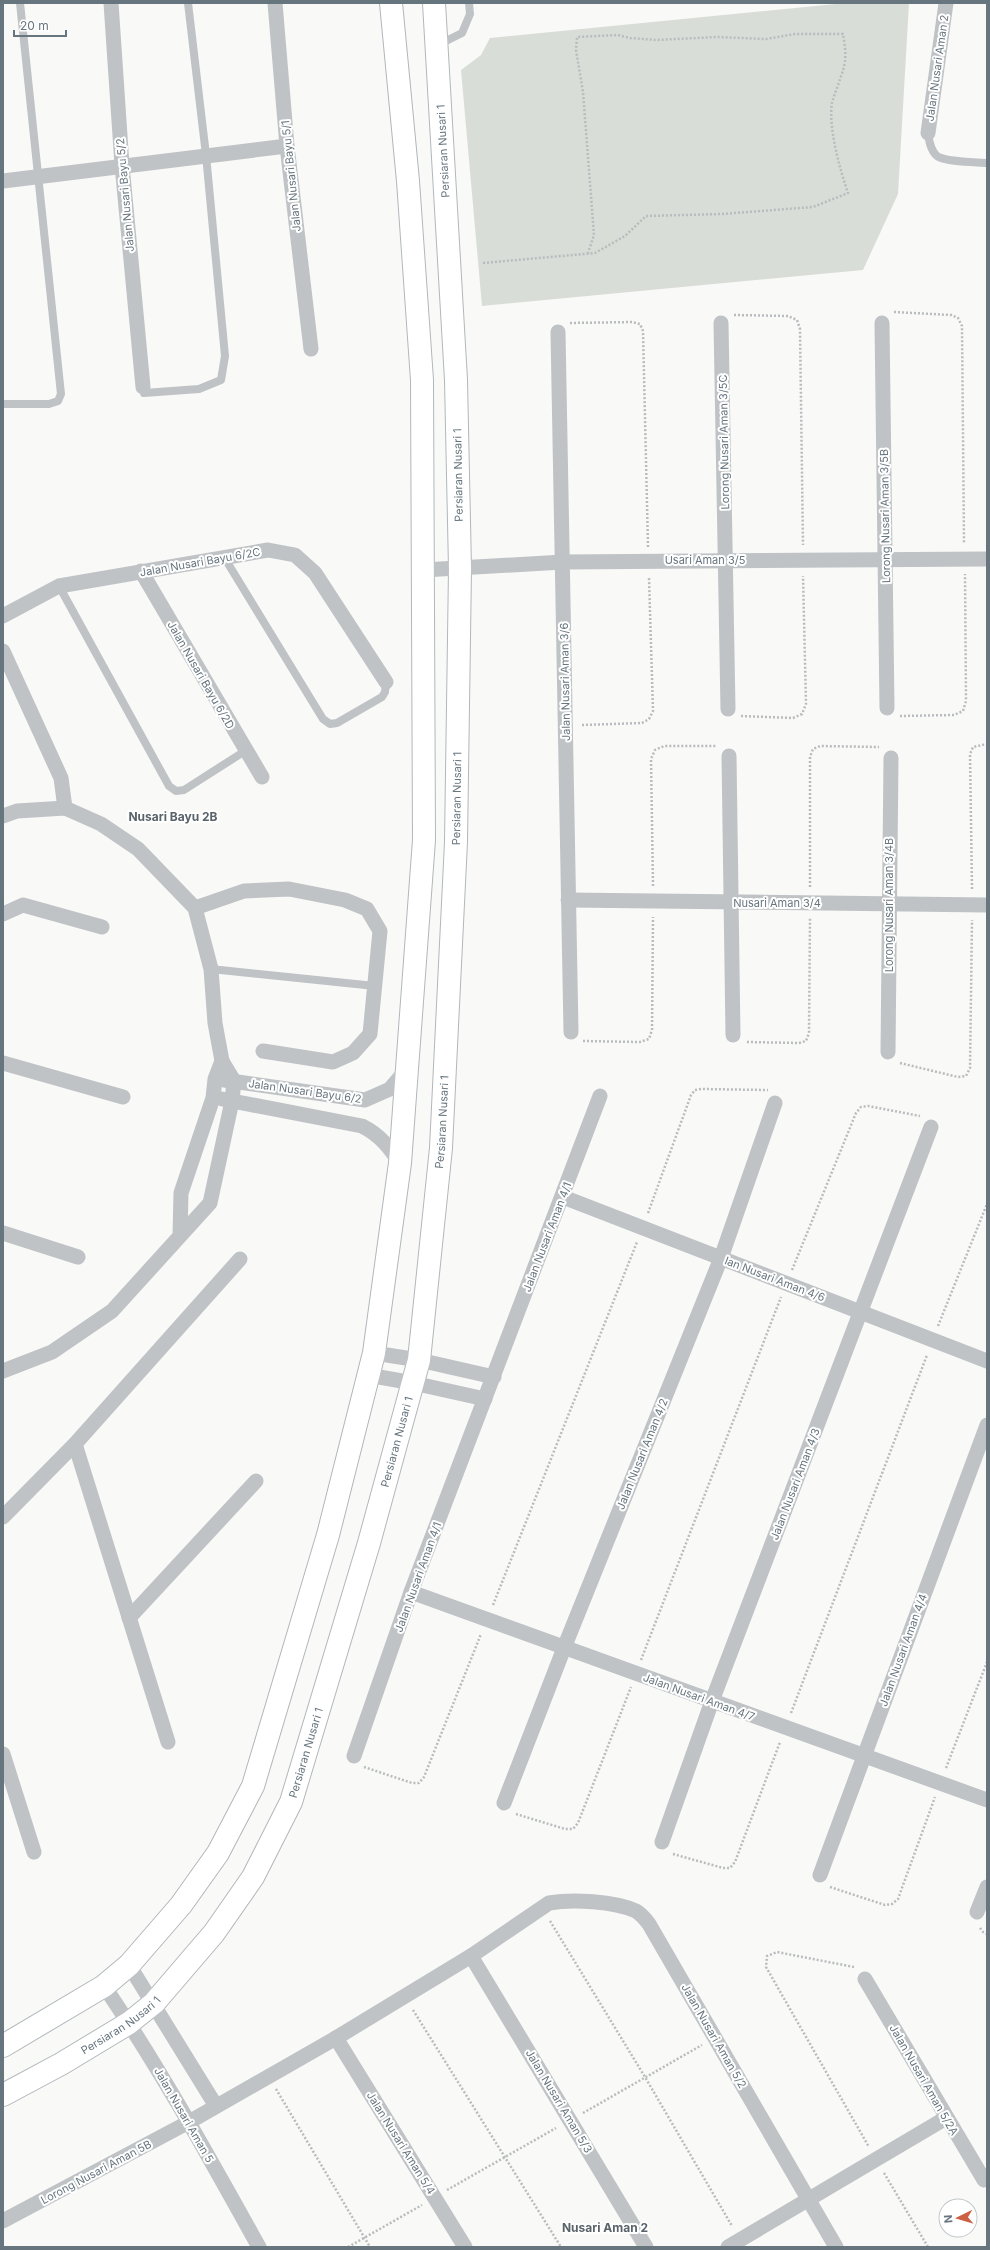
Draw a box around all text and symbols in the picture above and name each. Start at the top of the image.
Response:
scale bar [14,12,66,38]
street label: Jalan Nusari Aman 2 [923,14,951,122]
text: 20 m [20,18,49,33]
street label: Persiaran Nusari 1 [434,104,452,198]
street label: Jalan Nusari Bayu 5/1 [278,120,304,232]
street label: Jalan Nusari Bayu 5/2 [113,138,137,252]
street label: Lorong Nusari Aman 3/5C [716,374,732,510]
street label: Persiaran Nusari 1 [450,428,466,522]
street label: Lorong Nusari Aman 3/5B [877,449,893,583]
street label: Jalan Nusari Bayu 6/2C [139,544,261,580]
street label: Usari Aman 3/5 [665,553,746,567]
street label: Jalan Nusari Bayu 6/2D [164,619,238,731]
street label: Jalan Nusari Aman 3/6 [557,623,573,741]
street label: Persiaran Nusari 1 [449,752,464,845]
district label: Nusari Bayu 2B [128,809,218,824]
street label: Lorong Nusari Aman 3/4B [882,838,896,972]
street label: Nusari Aman 3/4 [733,896,821,910]
street label: Persiaran Nusari 1 [432,1075,452,1169]
street label: Jalan Nusari Bayu 6/2 [247,1076,363,1106]
street label: Jalan Nusari Aman 4/1 [520,1180,574,1294]
street label: lan Nusari Aman 4/6 [723,1253,827,1305]
street label: Persiaran Nusari 1 [378,1395,416,1489]
street label: Jalan Nusari Aman 4/2 [613,1396,671,1512]
street label: Jalan Nusari Aman 4/3 [767,1426,823,1542]
street label: Jalan Nusari Aman 4/1 [392,1520,444,1634]
street label: Jalan Nusari Aman 4/4 [876,1592,930,1708]
street label: Jalan Nusari Aman 4/7 [641,1670,757,1724]
street label: Persiaran Nusari 1 [286,1706,326,1800]
street label: Jalan Nusari Aman 5/2 [678,1981,750,2091]
street label: Persiaran Nusari 1 [78,1993,164,2057]
street label: Jalan Nusari Aman 5/2A [887,2022,962,2138]
street label: Jalan Nusari Aman 5/3 [523,2047,596,2155]
street label: Jalan Nusari Aman 5 [151,2065,217,2165]
street label: Jalan Nusari Aman 5/4 [364,2089,438,2197]
street label: Lorong Nusari Aman 5B [38,2137,154,2207]
north arrow [938,2198,978,2238]
text: N [941,2214,955,2224]
district label: Nusari Aman 2 [562,2220,648,2235]

